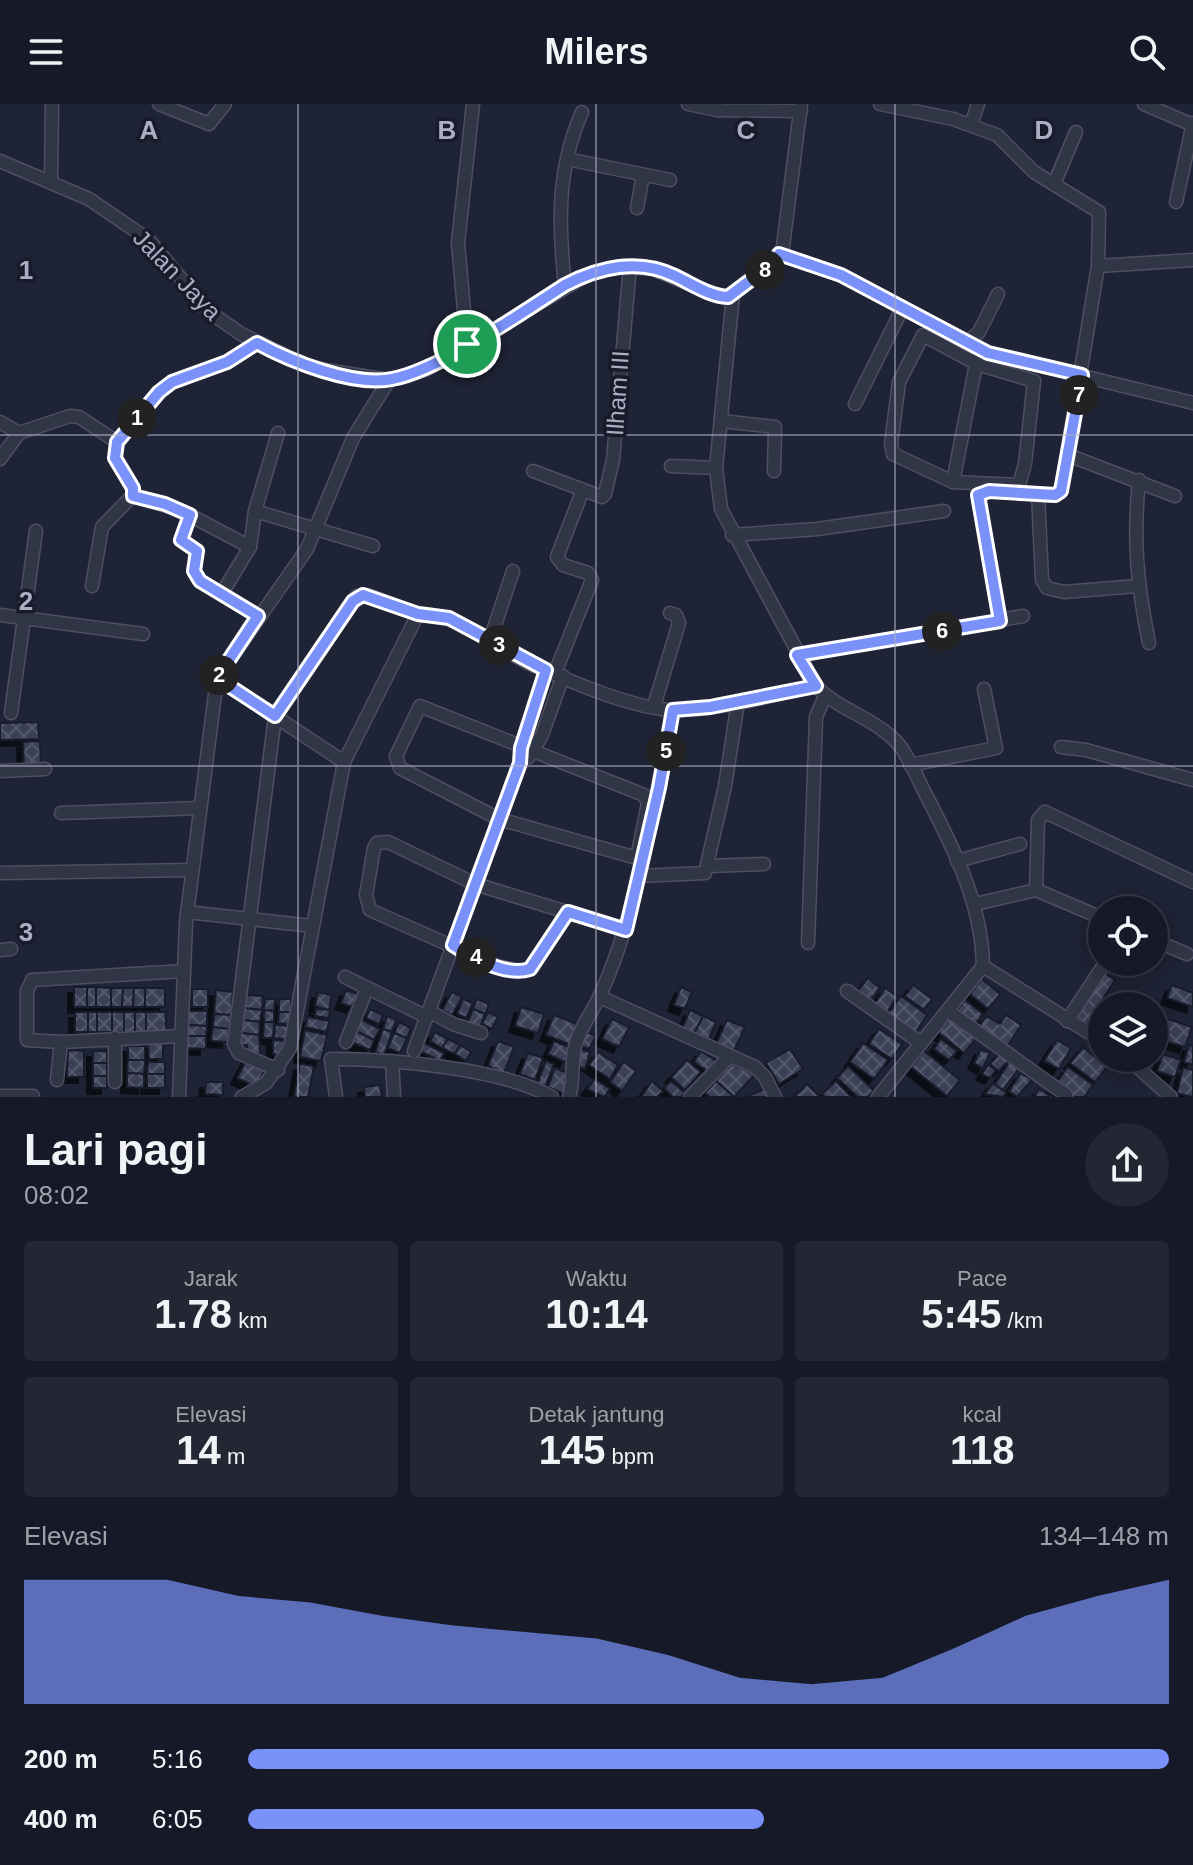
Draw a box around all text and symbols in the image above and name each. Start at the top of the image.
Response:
icon: menu [24,30,68,74]
icon: search [1125,30,1169,74]
text: Milers [544,31,649,72]
text: A [140,115,159,145]
text: B [438,115,456,145]
text: C [737,115,756,145]
text: D [1035,115,1053,145]
street label: Jalan Jaya [128,224,227,326]
pin: 8 [745,250,785,290]
text: 1 [19,255,33,285]
text: 8 [759,257,771,282]
pin [433,310,501,378]
icon: arrive [445,322,489,366]
street label: Ilham III [601,349,634,436]
pin: 7 [1059,375,1099,415]
text: 7 [1073,382,1085,407]
pin: 1 [117,398,157,438]
text: 1 [131,405,143,430]
text: 2 [19,586,33,616]
pin: 6 [922,611,962,651]
text: 6 [936,618,948,643]
pin: 3 [479,625,519,665]
text: 3 [493,632,505,657]
pin: 2 [199,655,239,695]
text: 2 [213,662,225,687]
pin: 5 [646,731,686,771]
text: 5 [660,738,672,763]
map controls [1088,896,1168,1072]
button: locate [1088,896,1168,976]
text: 3 [19,917,33,947]
pin: 4 [456,937,496,977]
text: 4 [470,944,482,969]
button: layers [1088,992,1168,1072]
button: share [1085,1123,1169,1207]
text: Lari pagi [24,1125,207,1174]
text: 08:02 [24,1180,89,1210]
text: Jarak [184,1266,238,1291]
text: Waktu [566,1266,627,1291]
text: Pace [957,1266,1007,1291]
text: 1.78 [154,1292,232,1336]
text: 10:14 [545,1292,648,1336]
text: 5:45 [921,1292,1001,1336]
text: km [232,1308,267,1333]
text: /km [1001,1308,1043,1333]
text: Elevasi [175,1402,246,1427]
text: Detak jantung [529,1402,664,1427]
text: kcal [963,1402,1002,1427]
text: 14 [176,1428,221,1472]
text: 145 [539,1428,605,1472]
text: 118 [950,1428,1014,1472]
text: m [221,1444,245,1469]
text: bpm [605,1444,654,1469]
text: Elevasi [24,1521,108,1551]
text: 134–148 m [1039,1521,1169,1551]
text: 200 m [24,1744,98,1774]
text: 5:16 [152,1744,203,1774]
text: 400 m [24,1804,98,1834]
text: 6:05 [152,1804,203,1834]

